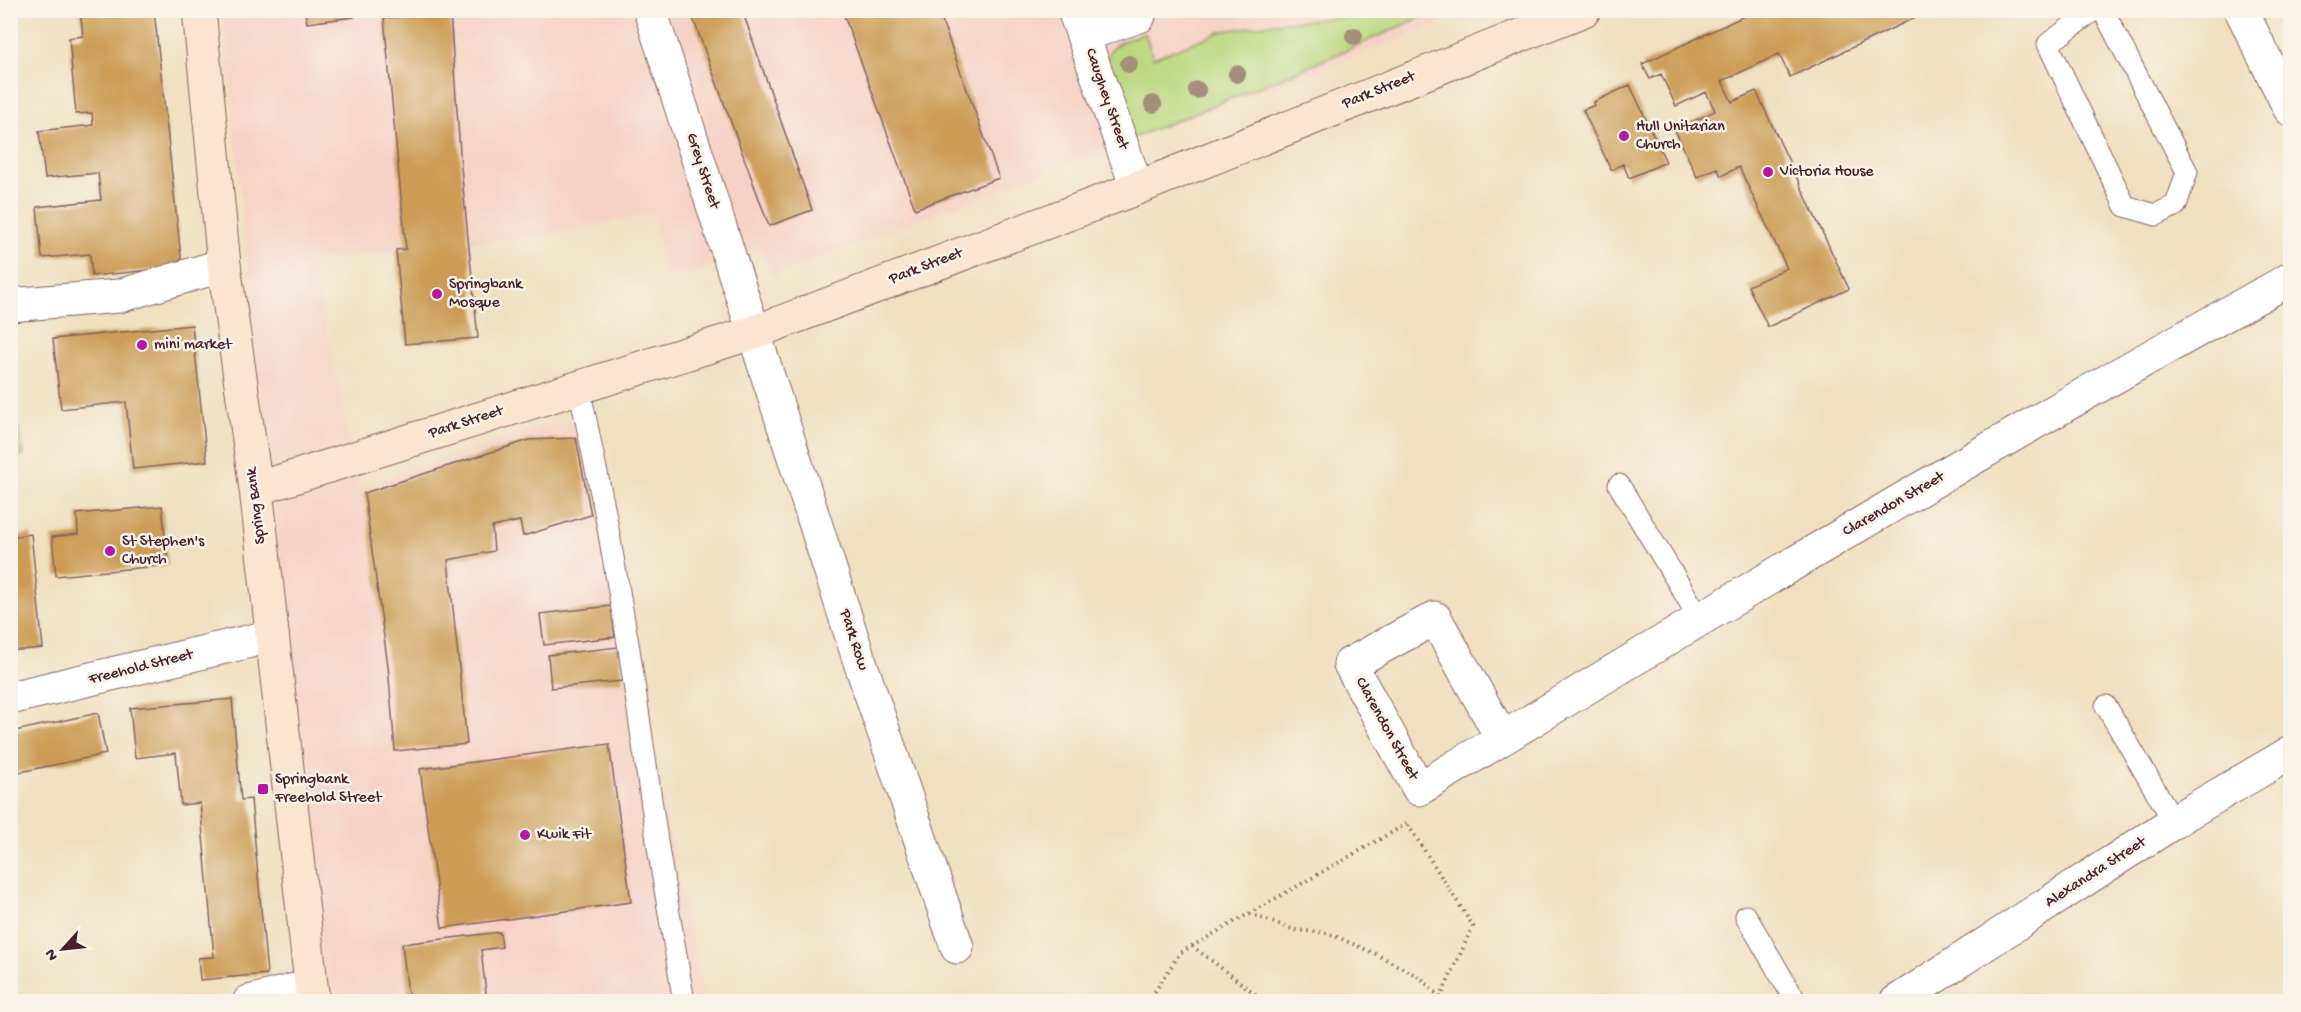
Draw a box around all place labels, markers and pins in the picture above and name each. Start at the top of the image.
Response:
place label: Hull Unitarian Church [1636,118,1725,155]
marker: Hull Unitarian Church [1617,129,1631,143]
place label: Victoria House [1779,163,1874,182]
marker: Victoria House [1761,165,1775,179]
place label: Springbank Mosque [449,276,524,313]
marker: Springbank Mosque [430,287,444,301]
place label: mini market [154,336,233,355]
marker: mini market [135,338,149,352]
place label: St Stephen's Church [122,533,205,570]
marker: St Stephen's Church [103,544,117,558]
place label: Springbank Freehold Street [274,771,383,808]
marker: Springbank Freehold Street [256,782,270,796]
place label: Kwik Fit [537,826,592,845]
marker: Kwik Fit [518,828,532,842]

